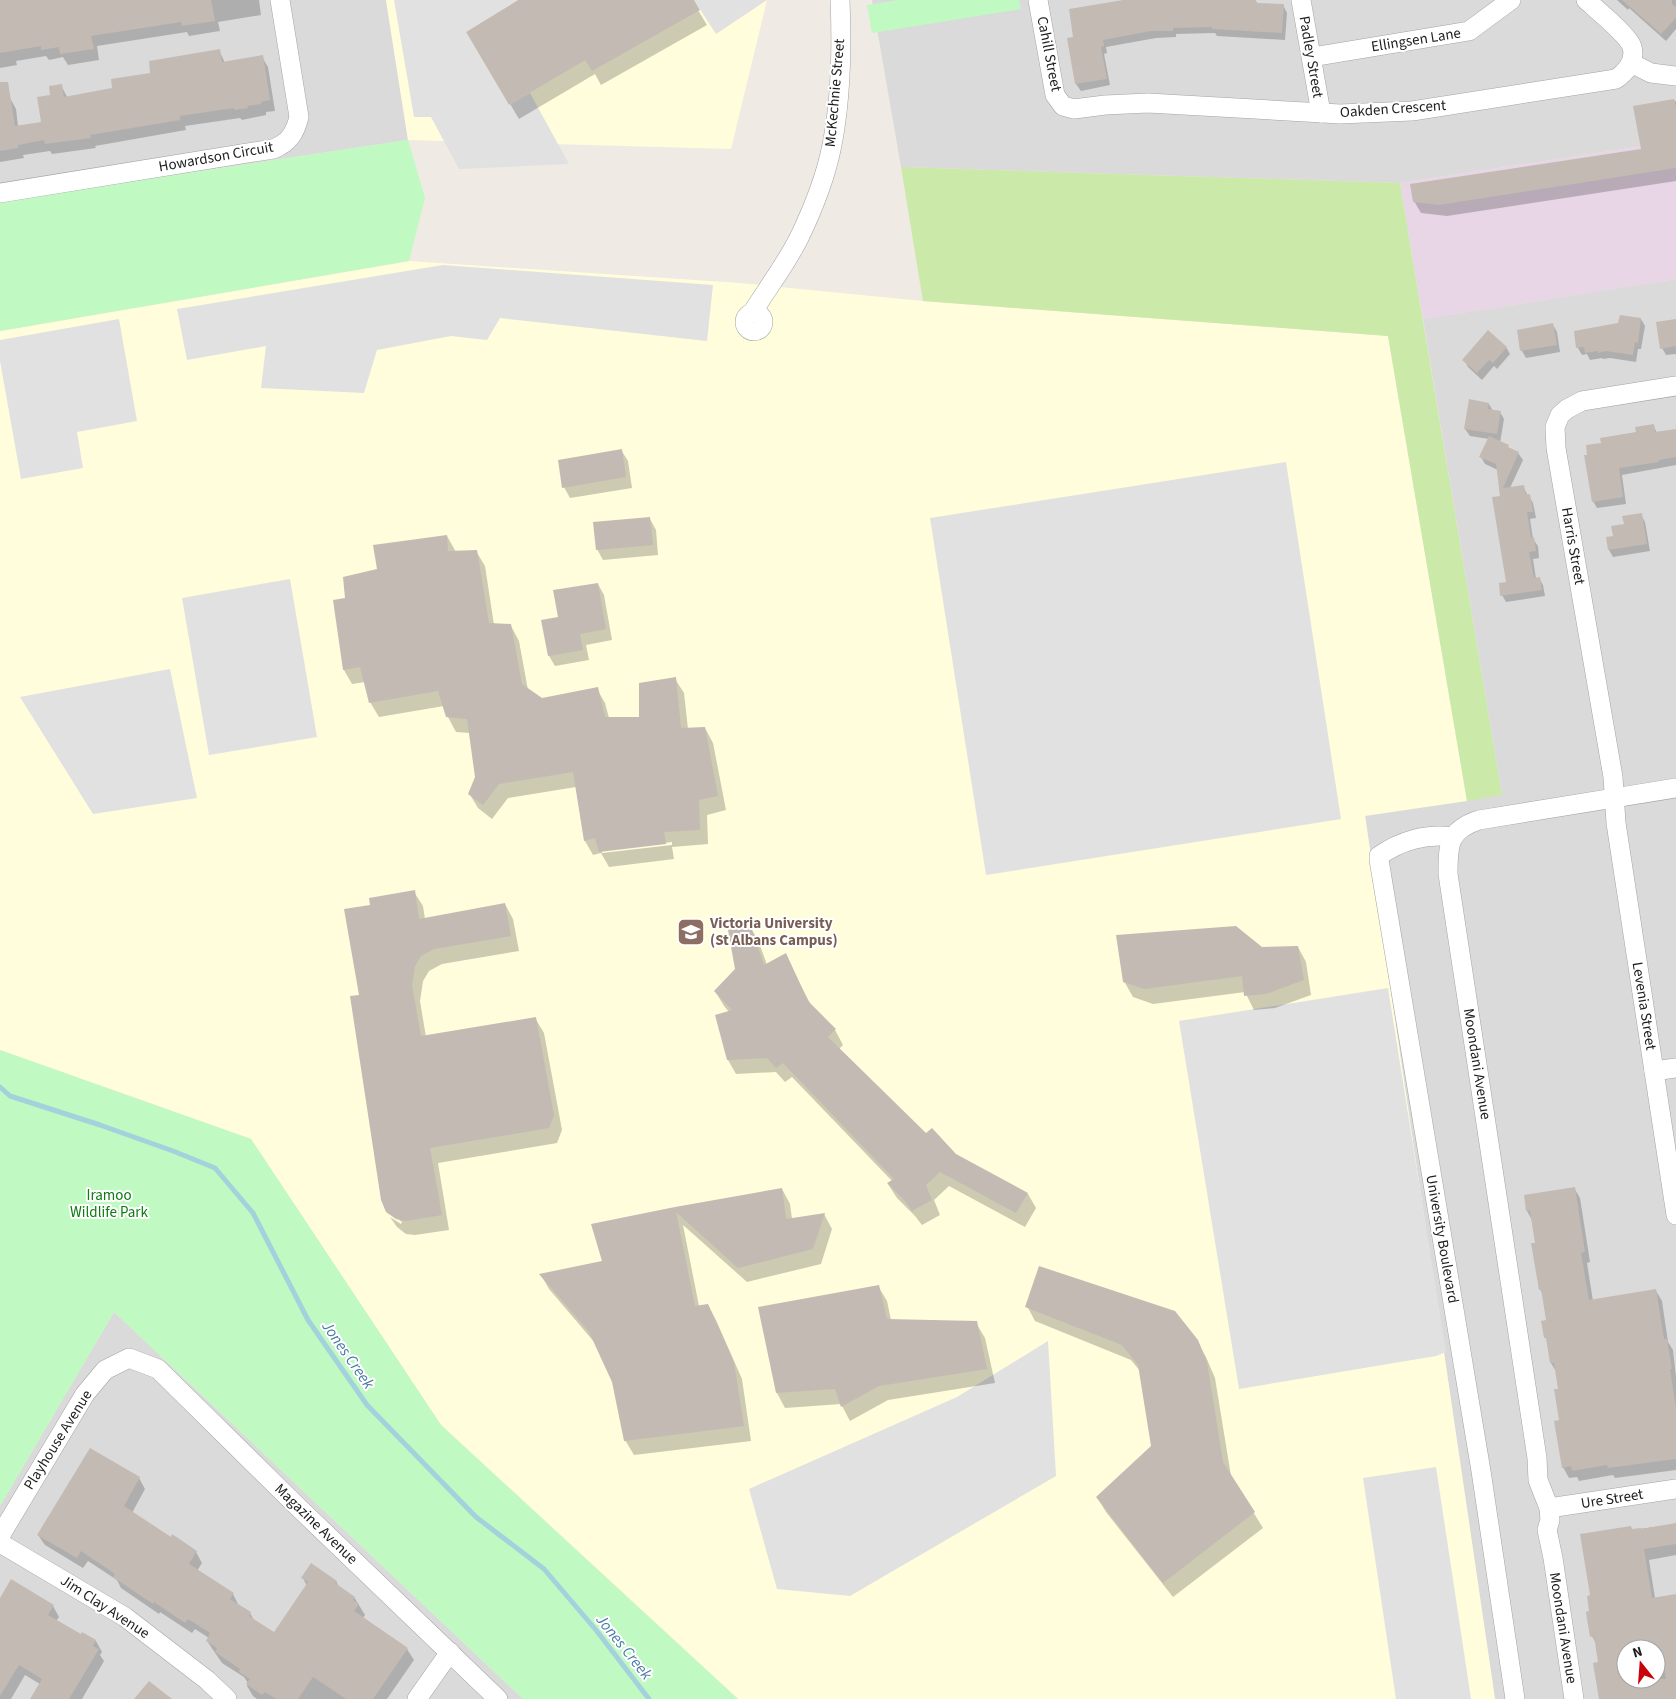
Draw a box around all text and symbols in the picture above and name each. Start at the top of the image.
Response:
street label: Padley Street [1293,14,1329,100]
street label: Cahill Street [1031,15,1067,93]
street label: Ellingsen Lane [1370,23,1462,57]
street label: McKechnie Street [820,38,850,148]
street label: Oakden Crescent [1339,95,1447,123]
street label: Howardson Circuit [157,137,275,177]
street label: Harris Street [1556,506,1590,586]
place label: Victoria University (St Albans Campus) [709,913,838,951]
school or university icon: Victoria University (St Albans Campus) [676,917,706,947]
street label: Levenia Street [1627,960,1661,1052]
street label: Moondani Avenue [1458,1007,1496,1121]
street label: University Boulevard [1420,1173,1464,1305]
park label: Iramoo Wildlife Park [70,1185,149,1223]
water label: Jones Creek [316,1316,380,1394]
street label: Playhouse Avenue [19,1386,97,1494]
street label: Magazine Avenue [270,1479,362,1569]
street label: Ure Street [1579,1484,1645,1514]
street label: Jim Clay Avenue [56,1570,154,1644]
street label: Moondani Avenue [1544,1571,1582,1685]
water label: Jones Creek [590,1609,657,1685]
north arrow [1616,1639,1666,1689]
text: N [1630,1642,1645,1663]

